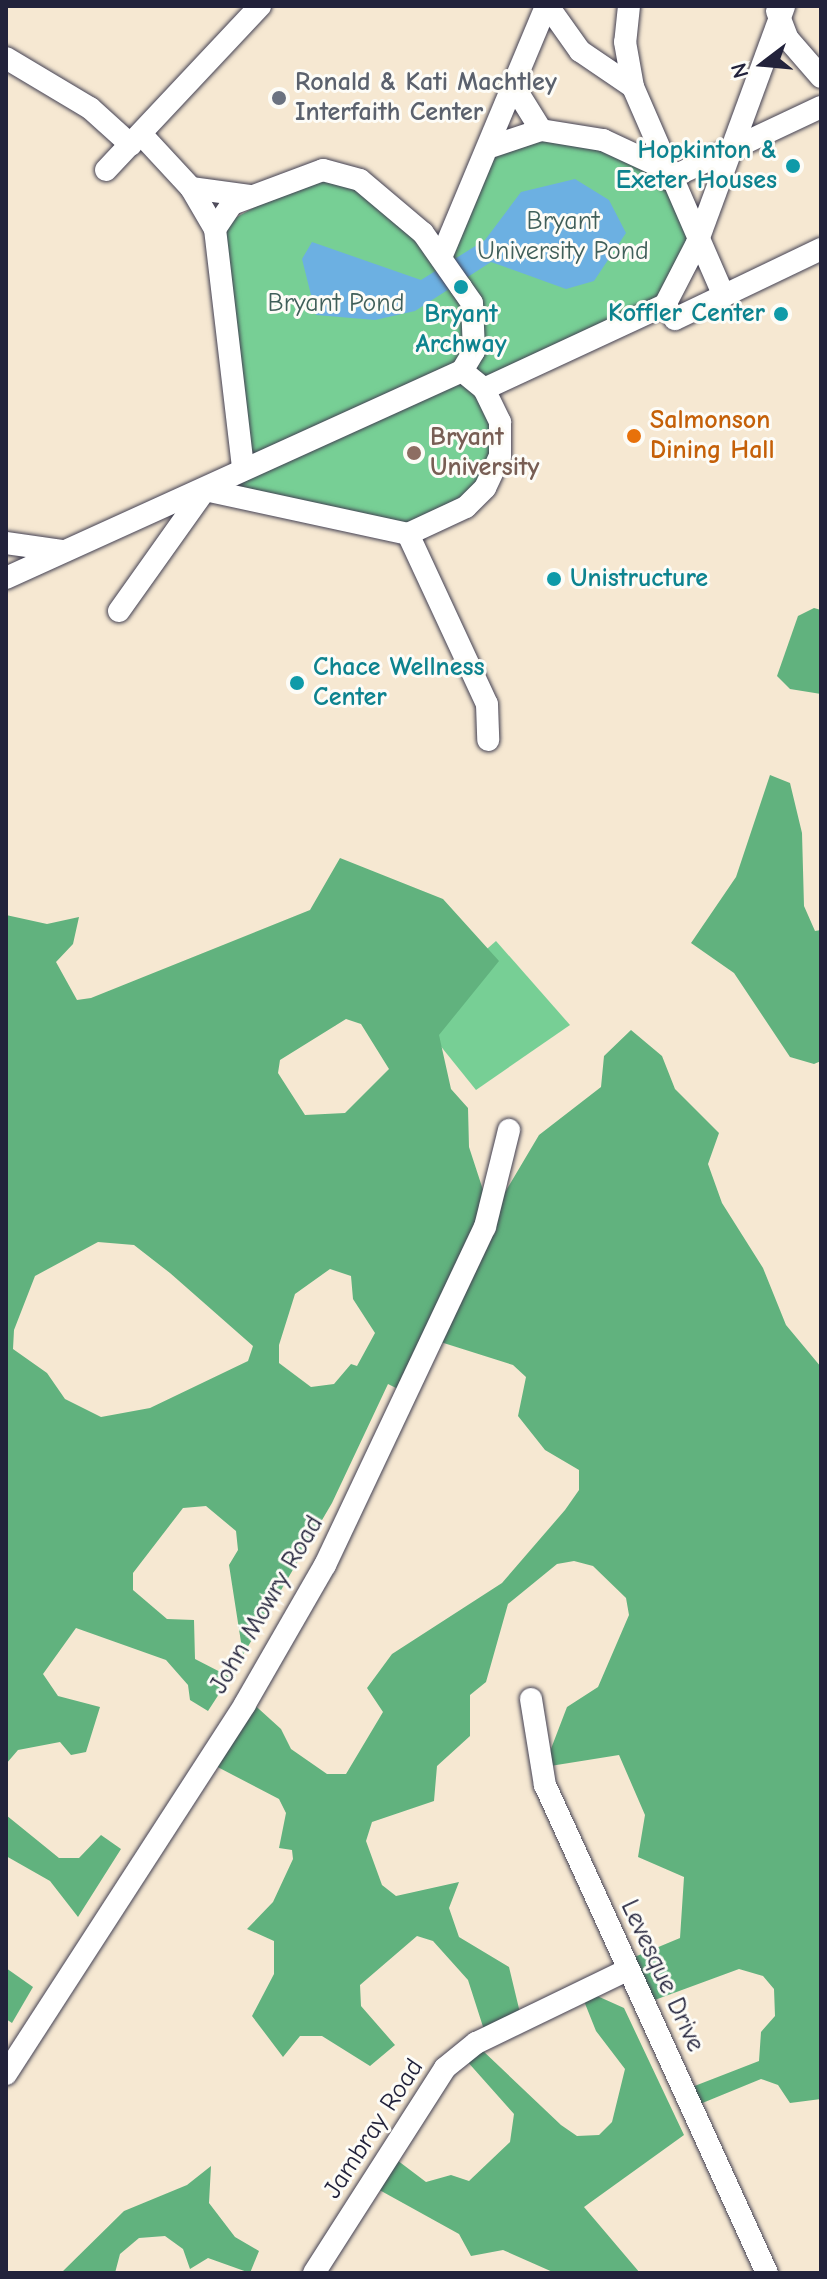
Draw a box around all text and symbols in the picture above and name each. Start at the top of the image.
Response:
north arrow [723,24,803,104]
text: N [725,60,754,81]
place label: Ronald & Kati Machtley Interfaith Center [295,67,557,128]
marker: Ronald & Kati Machtley Interfaith Center [270,89,288,107]
place label: Hopkinton & Exeter Houses [616,135,777,196]
marker: Hopkinton & Exeter Houses [784,157,802,175]
park label: Bryant University Pond [477,206,649,268]
marker: Bryant Archway [452,278,470,296]
park label: Bryant Pond [268,288,404,320]
place label: Koffler Center [608,298,765,330]
place label: Bryant Archway [415,299,507,360]
marker: Koffler Center [772,305,790,323]
place label: Salmonson Dining Hall [650,405,775,466]
place label: Bryant University [430,422,539,484]
marker: Salmonson Dining Hall [625,427,643,445]
marker: Bryant University [405,444,423,462]
place label: Unistructure [570,563,708,595]
marker: Unistructure [545,570,563,588]
place label: Chace Wellness Center [313,652,485,714]
marker: Chace Wellness Center [288,674,306,692]
street label: John Mowry Road [203,1510,331,1700]
street label: Levesque Drive [613,1895,711,2057]
street label: Jambray Road [317,2053,431,2205]

